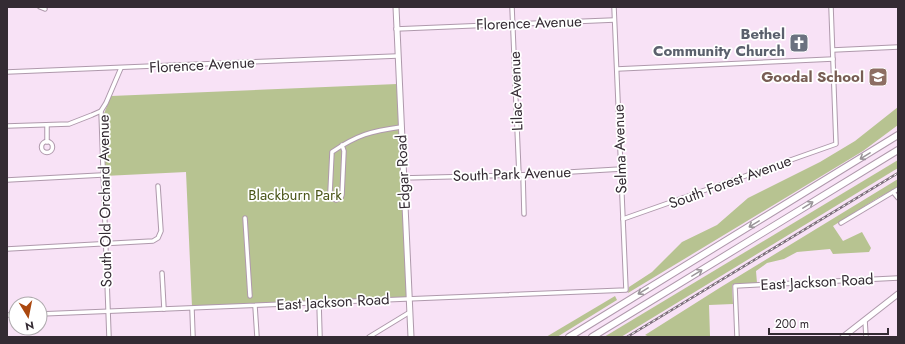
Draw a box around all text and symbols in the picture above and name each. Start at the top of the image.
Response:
street label: Florence Avenue [476,10,583,36]
place label: Bethel Community Church [653,23,785,62]
church icon: Bethel Community Church [788,32,810,54]
street label: Florence Avenue [149,51,256,79]
street label: Lilac Avenue [504,51,528,131]
place label: Goodal School [761,66,864,88]
school or university icon: Goodal School [867,66,889,88]
street label: Selma Avenue [607,104,633,194]
street label: South Old Orchard Avenue [92,114,118,287]
street label: Edgar Road [390,134,416,210]
street label: South Forest Avenue [666,150,795,214]
one-way arrow [860,152,871,160]
street label: South Park Avenue [453,161,572,187]
park label: Blackburn Park [248,184,342,206]
one-way arrow [803,201,814,210]
one-way arrow [749,220,760,228]
street label: East Jackson Road [760,268,874,296]
one-way arrow [691,269,702,277]
street label: East Jackson Road [276,288,390,316]
one-way arrow [637,288,649,296]
north arrow [8,296,48,336]
scale bar [769,310,888,336]
text: 200 m [775,315,809,333]
text: N [24,317,35,334]

